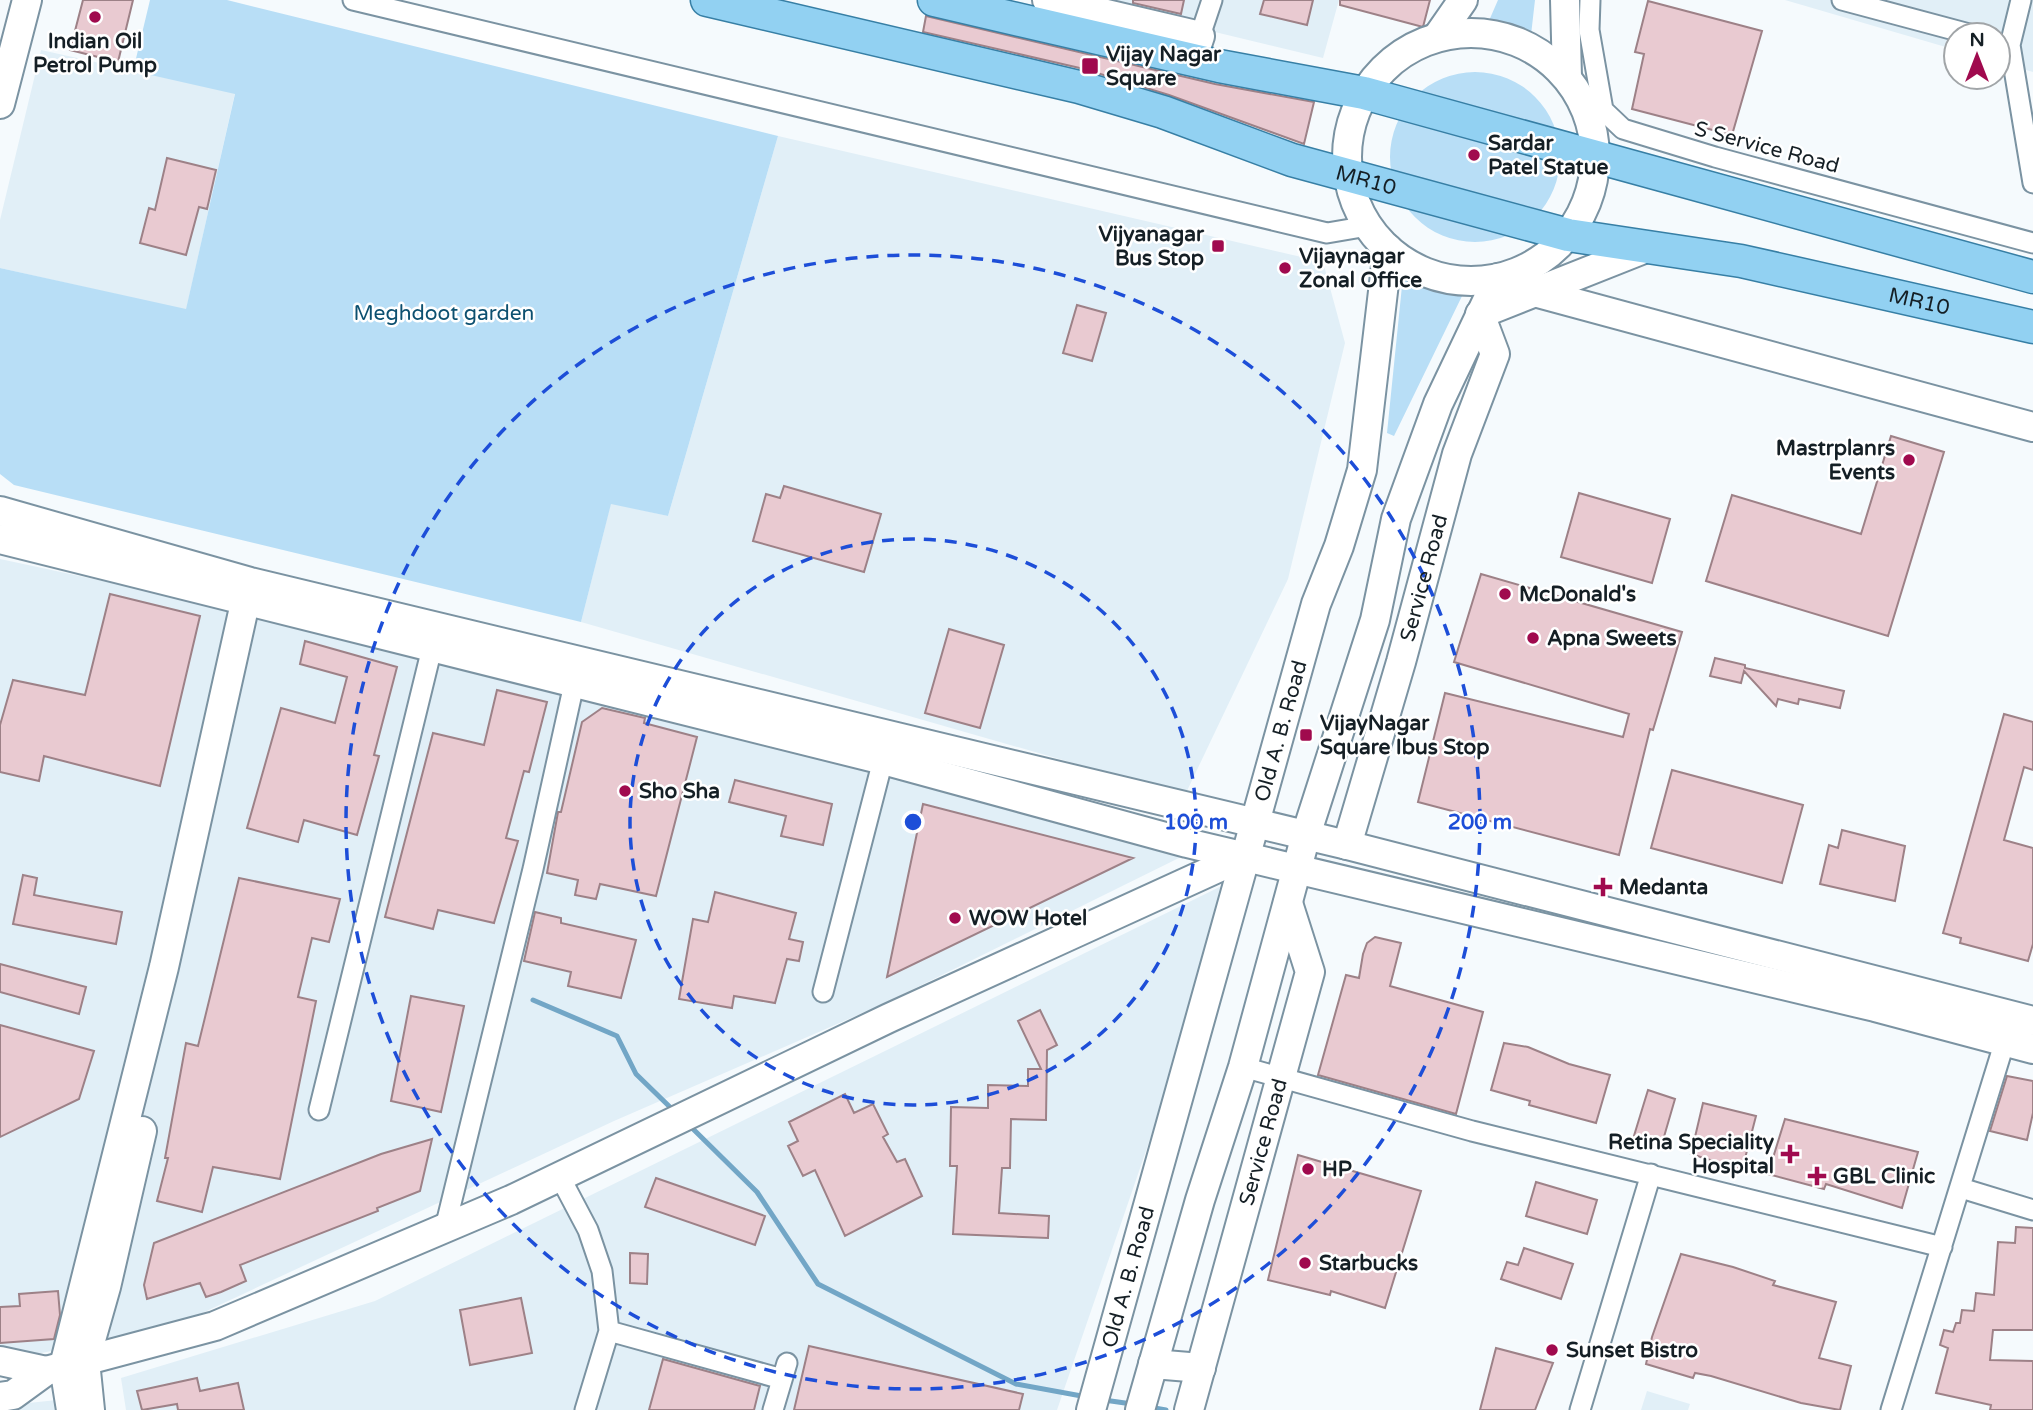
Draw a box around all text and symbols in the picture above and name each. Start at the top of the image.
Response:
marker: Indian Oil Petrol Pump [87,9,103,25]
north arrow [1942,21,2012,91]
place label: Indian Oil Petrol Pump [33,29,157,78]
text: N [1969,29,1985,51]
place label: Vijay Nagar Square [1106,42,1222,91]
marker: Vijay Nagar Square [1080,56,1100,76]
street label: S Service Road [1692,116,1842,179]
place label: Sardar Patel Statue [1488,131,1608,180]
marker: Sardar Patel Statue [1466,147,1482,163]
street label: MR10 [1333,160,1399,201]
place label: Vijyanagar Bus Stop [1098,222,1205,271]
marker: Vijyanagar Bus Stop [1210,238,1226,254]
place label: Vijaynagar Zonal Office [1299,244,1422,293]
marker: Vijaynagar Zonal Office [1277,260,1293,276]
street label: MR10 [1886,283,1952,321]
park label: Meghdoot garden [354,301,534,326]
place label: Mastrplanrs Events [1776,436,1895,485]
marker: Mastrplanrs Events [1901,452,1917,468]
street label: Service Road [1395,512,1453,644]
place label: McDonald's [1519,582,1636,607]
marker: McDonald's [1497,586,1513,602]
place label: Apna Sweets [1547,626,1676,651]
marker: Apna Sweets [1525,630,1541,646]
street label: Old A. B. Road [1249,658,1313,805]
place label: VijayNagar Square Ibus Stop [1320,711,1490,760]
marker: VijayNagar Square Ibus Stop [1298,727,1314,743]
place label: Sho Sha [639,779,720,804]
marker: Sho Sha [617,783,633,799]
centre of rings [901,810,925,834]
text: 100 m [1164,810,1228,835]
text: 200 m [1448,810,1512,835]
place label: Medanta [1619,875,1708,900]
marker: Medanta [1593,877,1613,897]
place label: WOW Hotel [969,906,1087,931]
marker: WOW Hotel [947,910,963,926]
street label: Service Road [1234,1076,1293,1208]
place label: Retina Speciality Hospital [1608,1130,1775,1179]
marker: Retina Speciality Hospital [1780,1144,1800,1164]
place label: HP [1322,1157,1352,1182]
marker: HP [1300,1161,1316,1177]
place label: GBL Clinic [1833,1164,1935,1189]
marker: GBL Clinic [1807,1166,1827,1186]
street label: Old A. B. Road [1097,1204,1160,1351]
place label: Starbucks [1319,1251,1418,1276]
marker: Starbucks [1297,1255,1313,1271]
place label: Sunset Bistro [1566,1338,1698,1363]
marker: Sunset Bistro [1544,1342,1560,1358]

